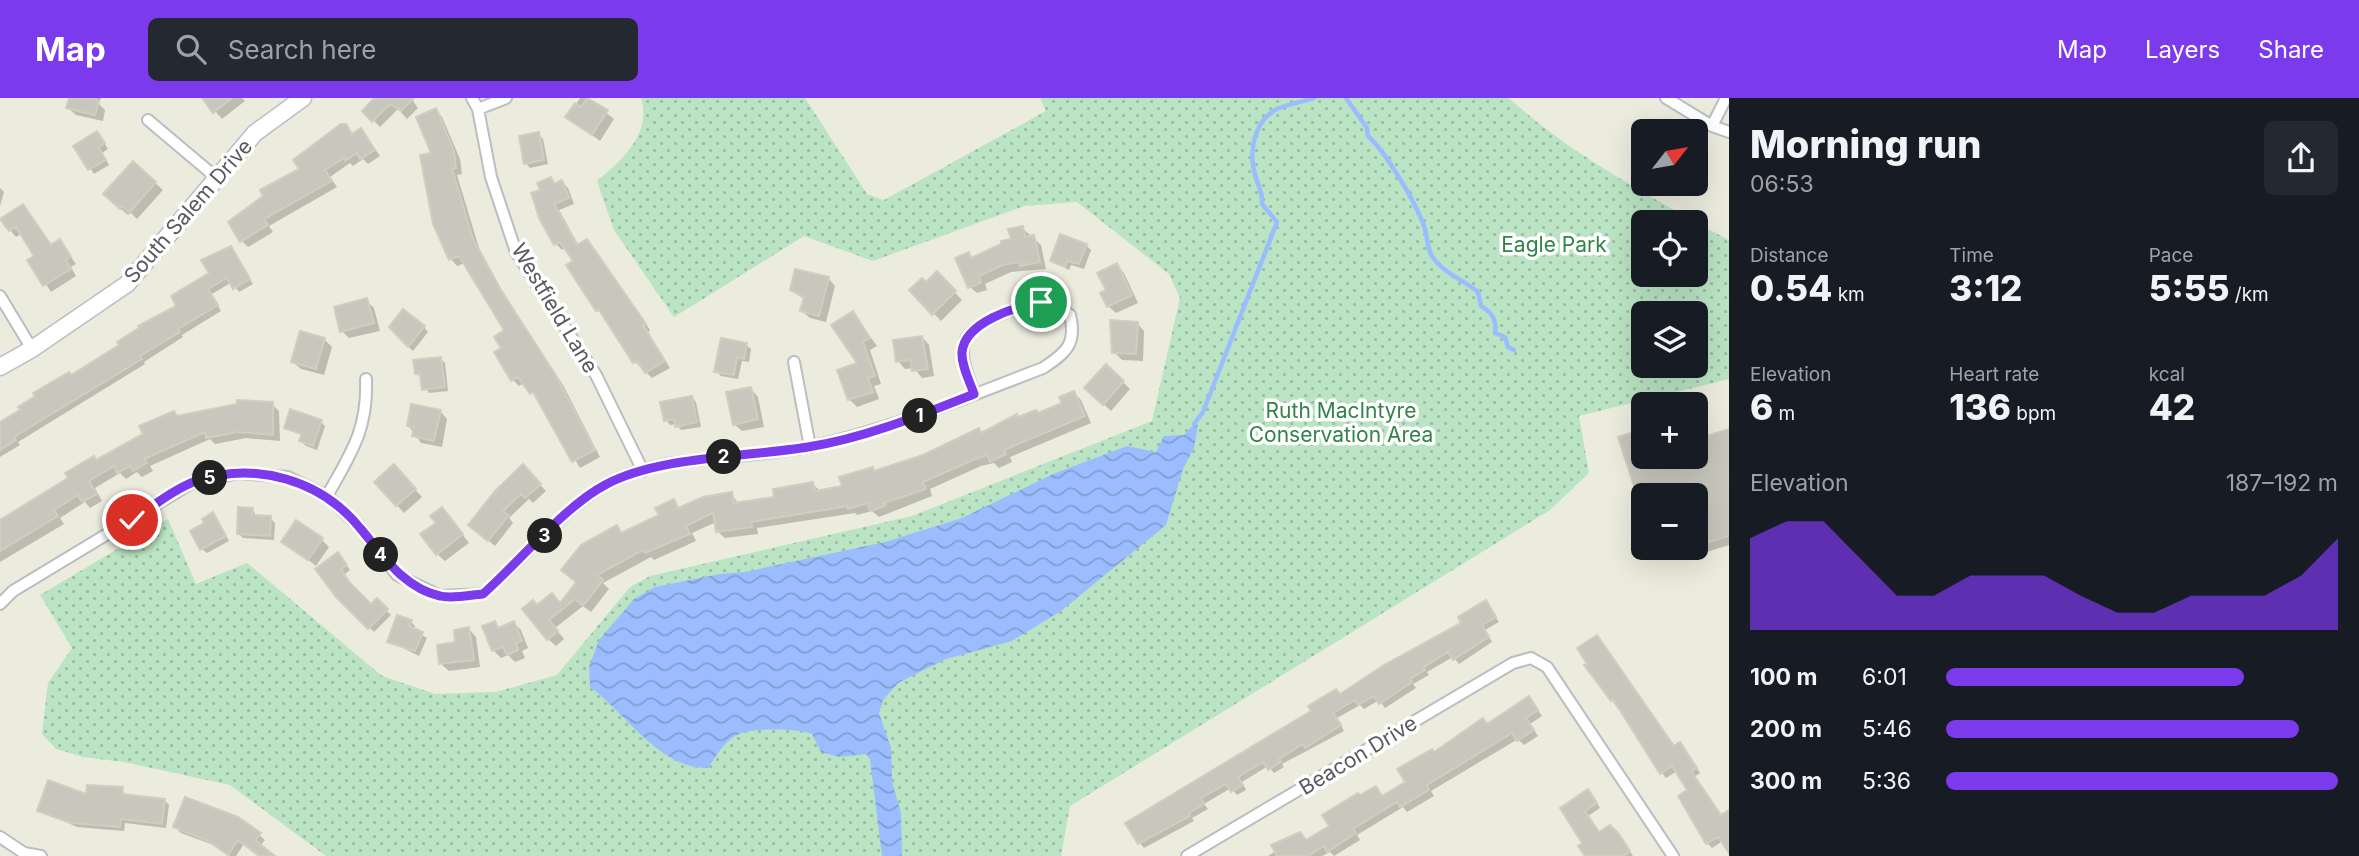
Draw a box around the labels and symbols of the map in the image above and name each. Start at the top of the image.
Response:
north arrow [1631,119,1708,196]
street label: South Salem Drive [119,134,257,288]
park label: Eagle Park [1501,232,1607,257]
street label: Westfield Lane [507,239,603,377]
pin [1011,272,1071,332]
pin: 1 [902,398,937,434]
park label: Ruth MacIntyre Conservation Area [1249,398,1433,447]
pin: 2 [706,440,742,474]
pin: 5 [192,460,228,496]
pin [102,490,162,550]
pin: 3 [528,518,562,554]
pin: 4 [364,538,398,573]
street label: Beacon Drive [1295,710,1421,800]

